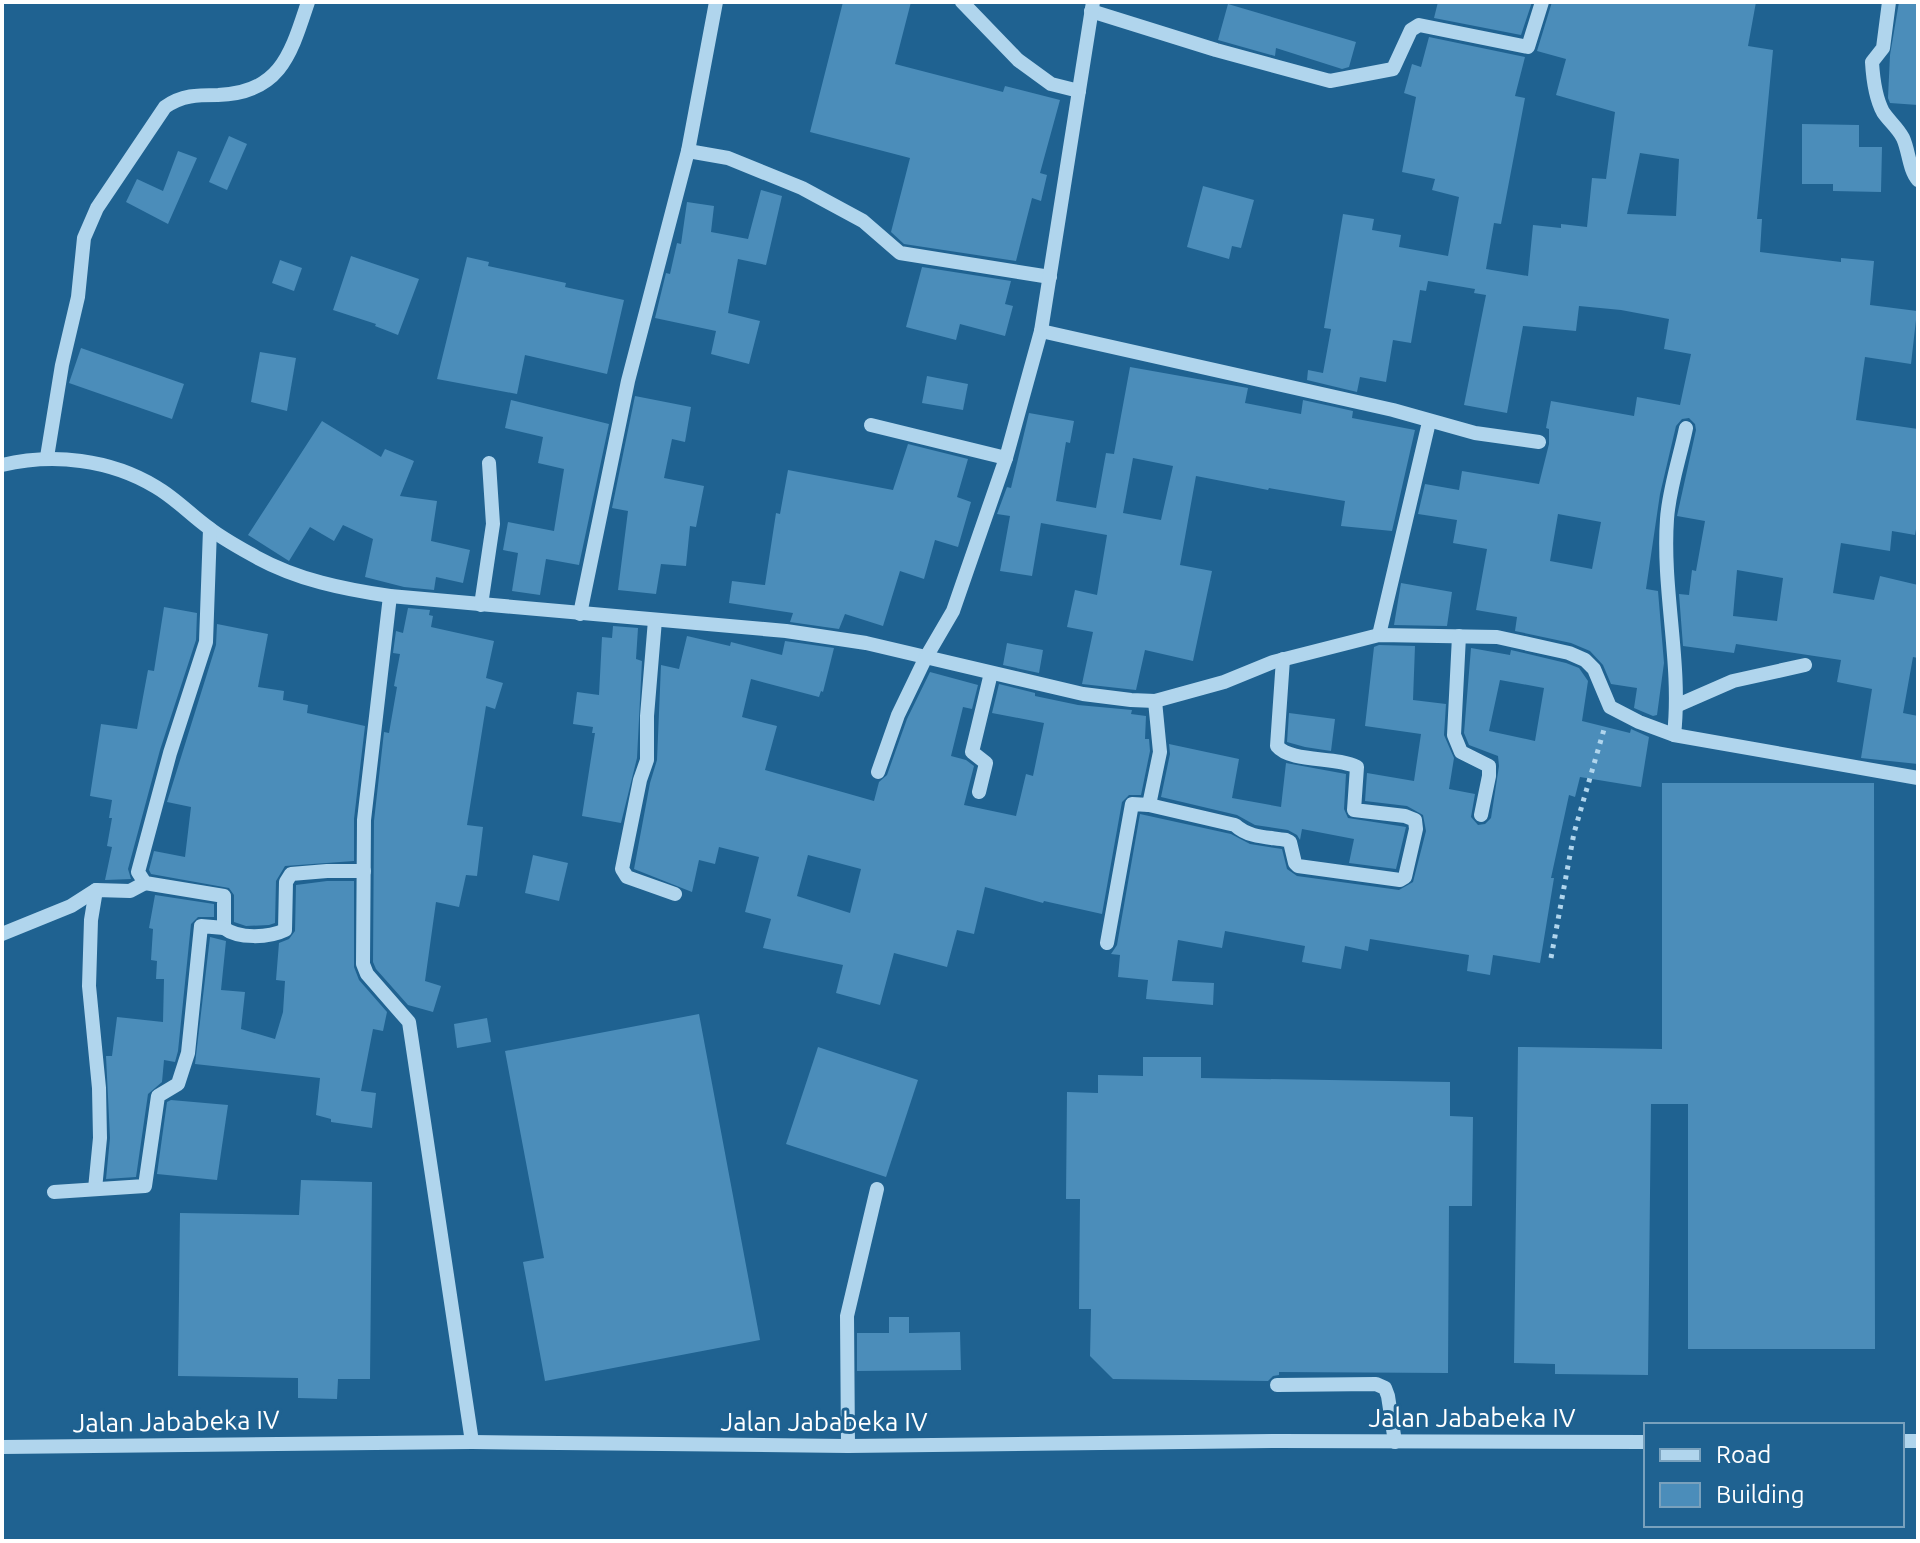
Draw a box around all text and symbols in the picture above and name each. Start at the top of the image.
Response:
street label: Jalan Jababeka IV [1368,1403,1576,1432]
street label: Jalan Jababeka IV [72,1405,280,1437]
street label: Jalan Jababeka IV [720,1407,928,1436]
legend [1644,1423,1904,1527]
text: Road [1716,1441,1771,1468]
text: Building [1716,1481,1804,1508]

